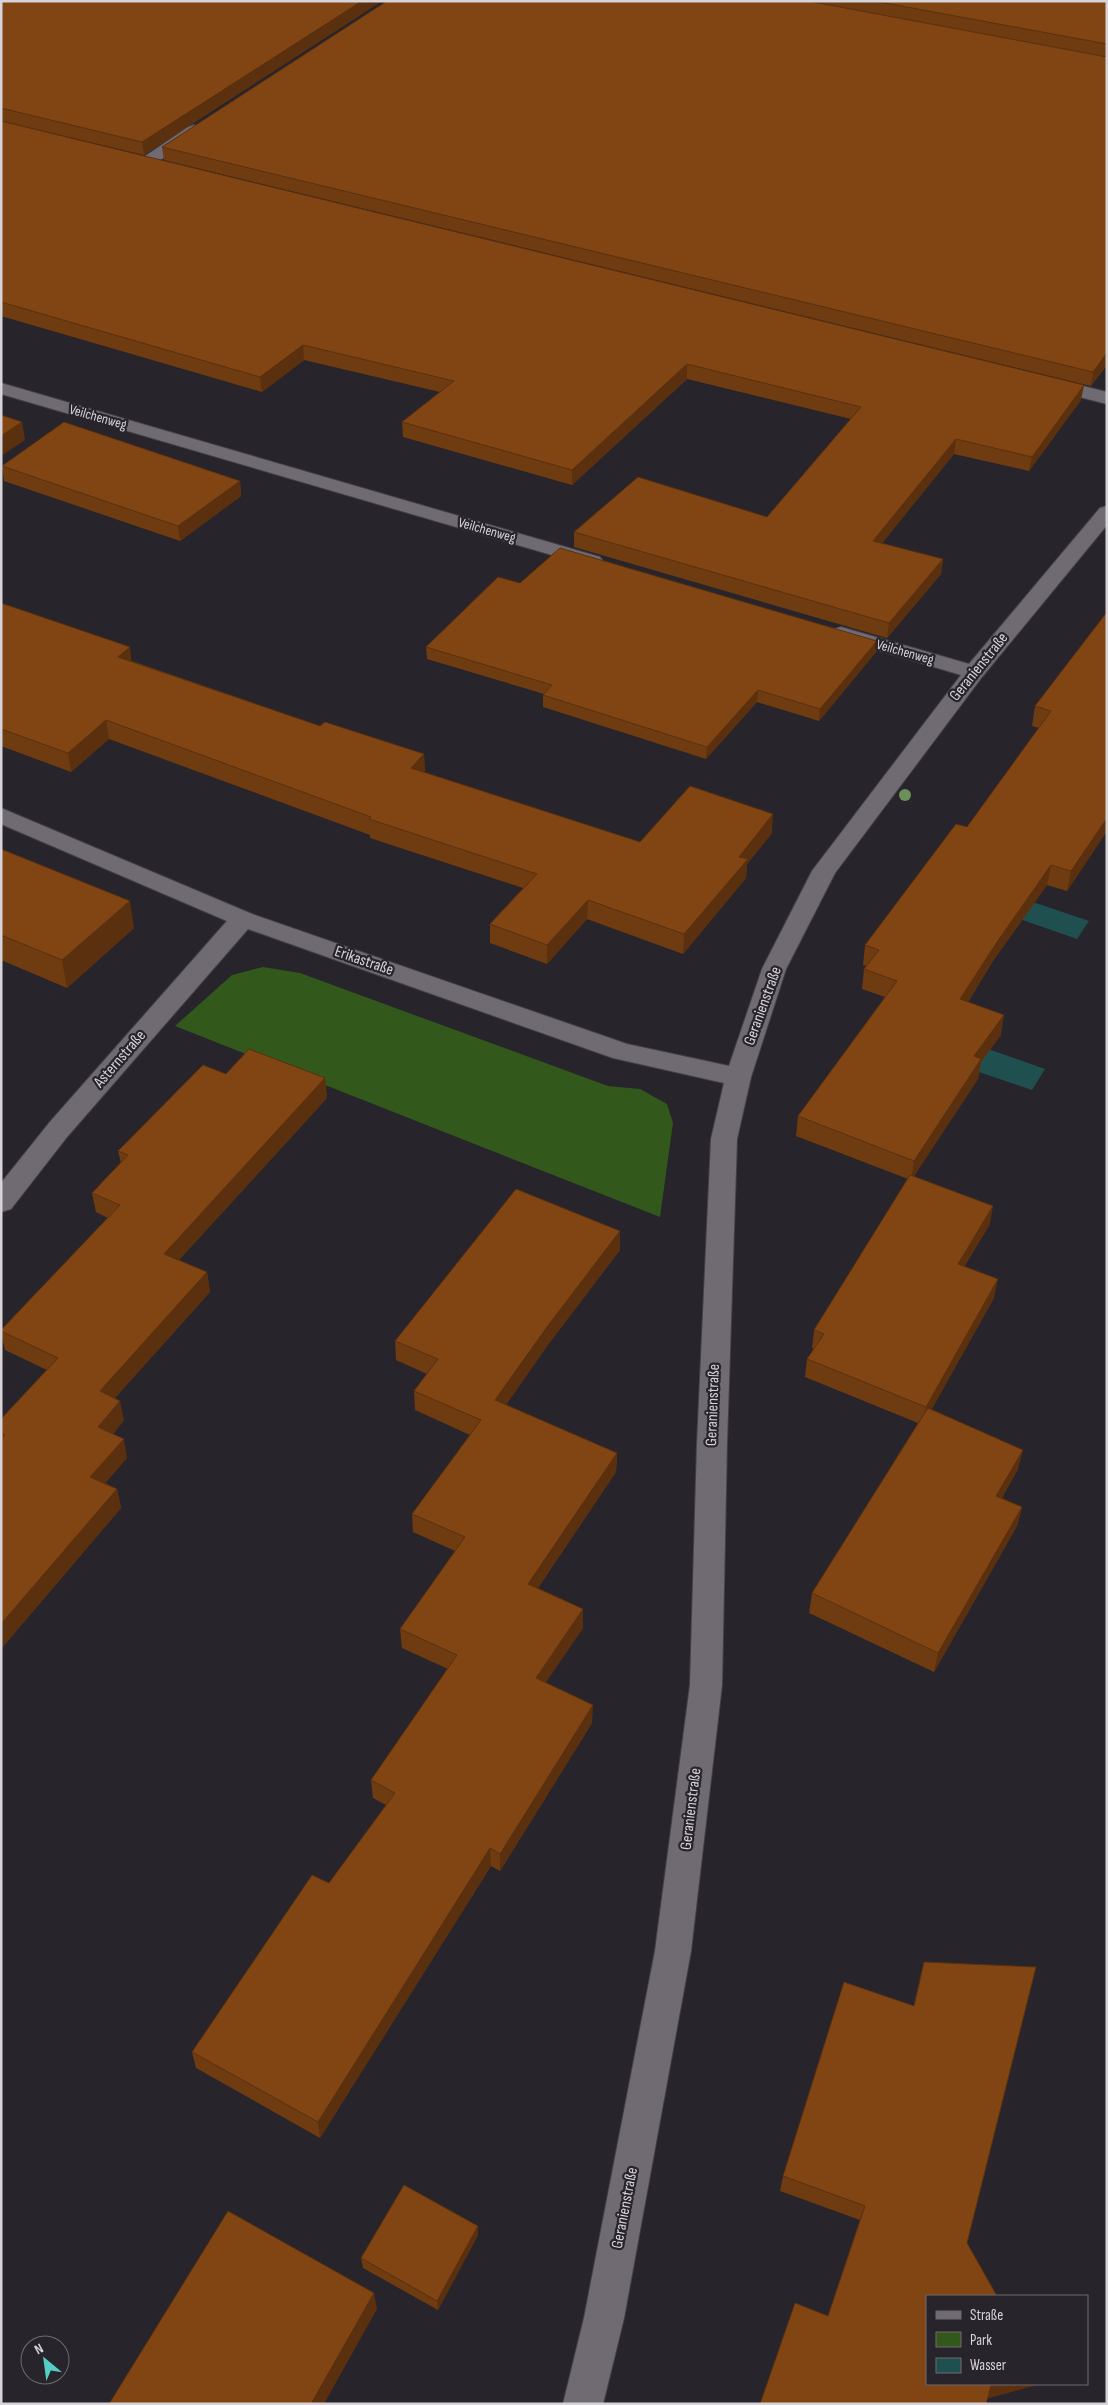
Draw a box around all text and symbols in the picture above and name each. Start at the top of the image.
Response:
street label: Veilchenweg [67,401,129,433]
street label: Veilchenweg [456,514,518,546]
street label: Geranienstraße [946,629,1012,705]
street label: Veilchenweg [874,636,936,668]
street label: Erikastraße [332,942,396,980]
street label: Geranienstraße [740,964,786,1048]
street label: Asternstraße [89,1027,150,1092]
street label: Geranienstraße [702,1364,724,1446]
street label: Geranienstraße [677,1767,705,1851]
street label: Geranienstraße [608,2166,642,2250]
legend [926,2295,1088,2385]
text: Straße [970,2306,1003,2325]
text: Park [970,2331,992,2350]
north arrow [20,2335,70,2385]
text: N [32,2340,46,2358]
text: Wasser [970,2356,1007,2375]

